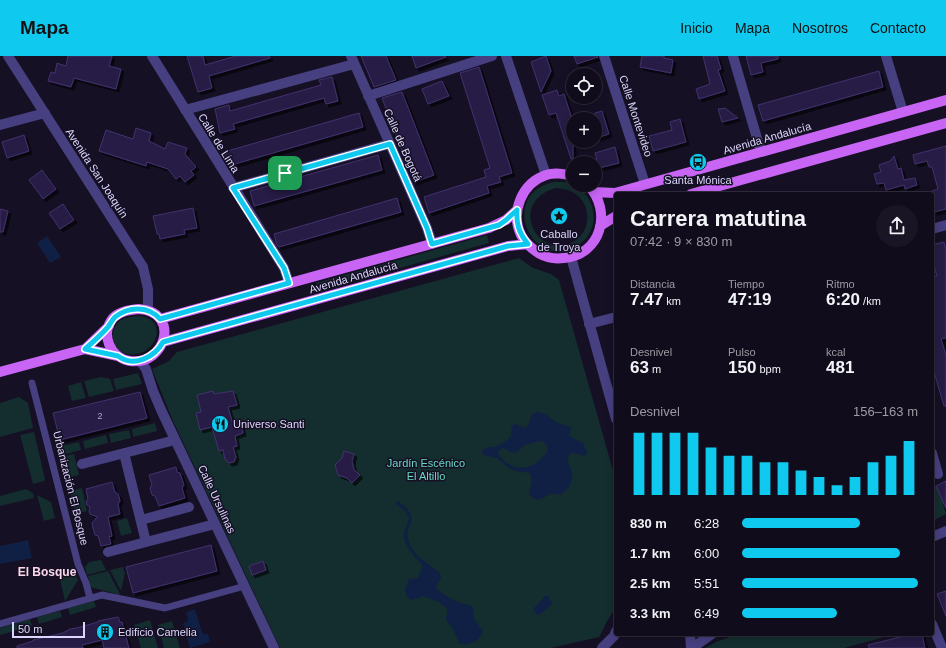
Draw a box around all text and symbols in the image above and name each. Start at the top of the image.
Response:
text: Mapa [20,17,69,38]
text: Inicio [680,20,713,36]
text: Mapa [735,20,770,36]
text: Nosotros [792,20,848,36]
text: Contacto [870,20,926,36]
map controls [566,68,602,192]
button: locate [566,68,602,104]
street label: Calle Montevideo [617,74,655,158]
street label: Calle de Bogotá [382,107,425,184]
street label: Calle de Lima [196,111,242,175]
button: + [566,112,602,148]
street label: Avenida Andalucía [722,119,813,156]
street label: Avenida San Joaquín [64,126,130,220]
bus stop icon: Santa Mónica [688,152,708,172]
pin [268,156,302,190]
button: − [566,156,602,192]
icon: arrive [274,162,296,184]
place label: Santa Mónica [664,174,733,186]
button: share [876,205,918,247]
place icon: Caballo de Troya [549,206,569,226]
text: Carrera matutina [630,206,806,231]
place label: Caballo de Troya [538,228,581,253]
text: 07:42 · 9 × 830 m [630,234,732,249]
street label: Avenida Andalucía [308,258,399,295]
text: Distancia [630,278,675,290]
text: Tiempo [728,278,764,290]
text: Ritmo [826,278,855,290]
text: 7.47 [630,290,663,309]
text: 47:19 [728,290,771,309]
text: 6:20 [826,290,860,309]
text: km [663,295,681,307]
text: /km [860,295,881,307]
text: Desnivel [630,346,672,358]
text: Pulso [728,346,756,358]
text: kcal [826,346,846,358]
text: 63 [630,358,649,377]
text: 150 [728,358,756,377]
text: 481 [826,358,854,377]
text: m [649,363,661,375]
text: bpm [756,363,781,375]
text: Desnivel [630,404,680,419]
text: 156–163 m [853,404,918,419]
house number: 2 [97,411,103,421]
restaurant icon: Universo Santi [210,414,230,434]
place label: Universo Santi [233,418,305,430]
street label: Urbanización El Bosque [51,430,91,546]
park label: Jardín Escénico El Altillo [387,457,465,482]
street label: Calle Ursulinas [196,463,238,536]
text: 830 m [630,516,667,531]
text: 6:28 [694,516,719,531]
text: 1.7 km [630,546,670,561]
text: 6:00 [694,546,719,561]
district label: El Bosque [18,565,77,579]
text: 2.5 km [630,576,670,591]
text: 5:51 [694,576,719,591]
text: 3.3 km [630,606,670,621]
text: 6:49 [694,606,719,621]
scale bar [12,620,85,639]
building icon: Edificio Camelia [95,622,115,642]
text: 50 m [18,623,42,635]
place label: Edificio Camelia [118,626,198,638]

